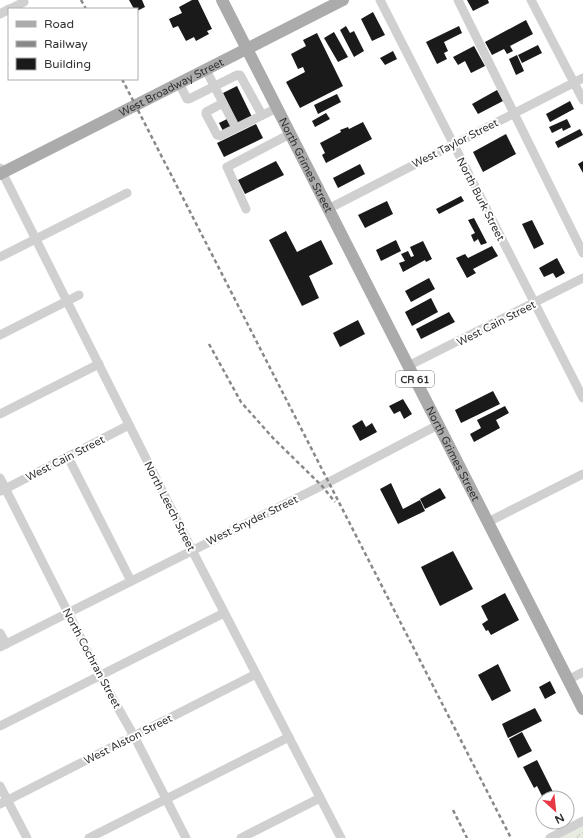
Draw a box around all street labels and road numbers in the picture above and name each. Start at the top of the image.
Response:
street label: West Broadway Street [117,56,226,120]
street label: North Grimes Street [276,115,335,215]
street label: West Taylor Street [410,116,500,171]
street label: North Burk Street [454,155,507,243]
street label: West Cain Street [455,298,538,349]
road number: CR 61 [396,371,434,387]
street label: North Grimes Street [423,404,482,503]
street label: West Cain Street [24,433,107,484]
street label: North Leech Street [141,459,198,553]
street label: West Snyder Street [204,493,300,548]
street label: North Cochran Street [60,606,123,710]
street label: West Alston Street [82,712,174,767]

